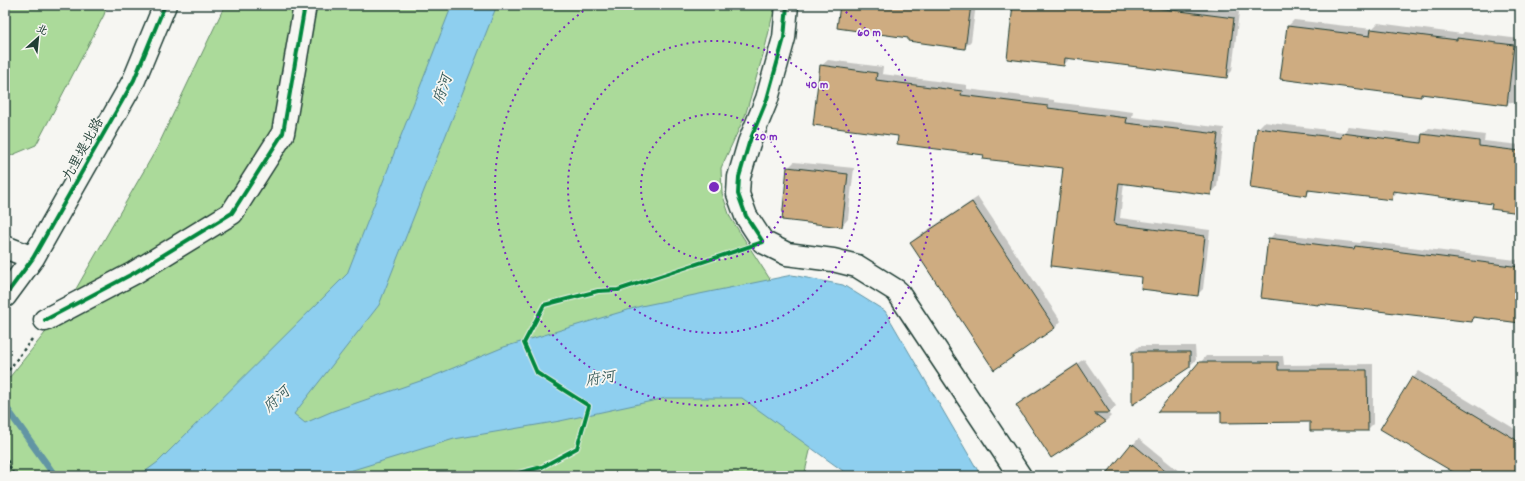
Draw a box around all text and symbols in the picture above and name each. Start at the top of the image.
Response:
north arrow [18,18,58,58]
text: 北 [33,21,50,40]
text: 60 m [857,25,881,42]
water label: 府河 [429,69,460,107]
text: 40 m [806,77,828,94]
street label: 九里堤北路 [58,115,109,185]
text: 20 m [755,129,777,146]
centre of rings [707,180,721,194]
water label: 府河 [584,366,620,393]
water label: 府河 [259,380,298,419]

